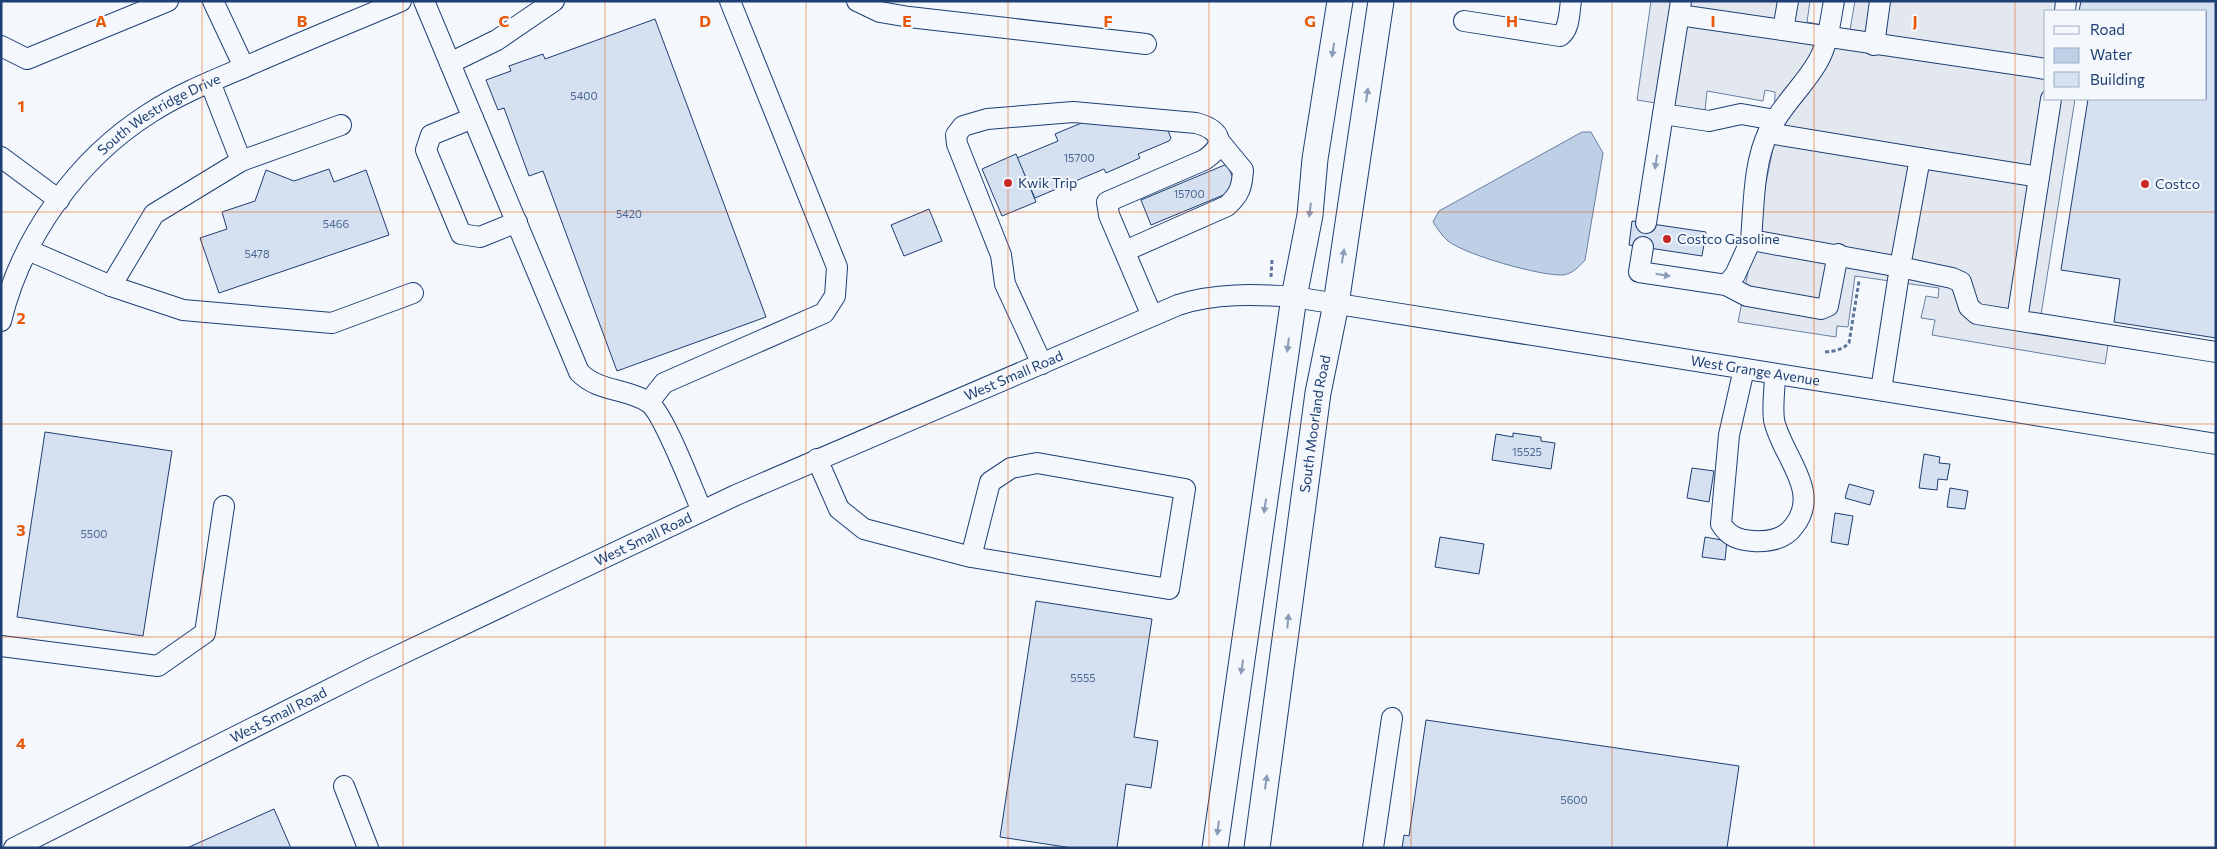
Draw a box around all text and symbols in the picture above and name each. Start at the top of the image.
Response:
legend [2044,10,2207,100]
text: A [95,11,107,30]
text: B [297,11,308,30]
text: C [499,11,510,30]
text: D [699,11,711,30]
text: E [902,11,912,30]
text: F [1103,11,1113,30]
text: G [1304,11,1316,30]
text: H [1506,11,1518,30]
text: I [1710,11,1716,30]
text: J [1912,11,1918,30]
text: Road [2090,20,2125,38]
one-way arrow [1329,42,1337,58]
text: Water [2090,45,2132,63]
street label: South Westridge Drive [93,69,223,158]
text: Building [2090,70,2145,88]
one-way arrow [1364,86,1372,102]
house number: 5400 [570,89,598,102]
text: 1 [17,96,25,115]
house number: 15700 [1063,151,1095,164]
one-way arrow [1651,154,1659,170]
place label: Kwik Trip [1018,174,1077,191]
place label: Costco [2155,175,2200,192]
marker: Kwik Trip [1002,177,1014,189]
marker: Costco [2139,178,2151,190]
house number: 15700 [1173,187,1205,200]
one-way arrow [1306,203,1314,219]
house number: 5420 [616,207,642,220]
house number: 5466 [323,217,349,230]
place label: Costco Gasoline [1677,230,1780,247]
marker: Costco Gasoline [1661,233,1673,245]
house number: 5478 [244,247,270,260]
one-way arrow [1340,247,1348,263]
one-way arrow [1655,271,1671,279]
text: 2 [16,308,26,327]
one-way arrow [1284,338,1292,354]
street label: West Small Road [962,346,1065,404]
street label: West Grange Avenue [1689,351,1821,389]
street label: South Moorland Road [1296,354,1333,494]
house number: 15525 [1512,445,1542,458]
one-way arrow [1261,499,1269,515]
street label: West Small Road [592,508,694,569]
text: 3 [16,520,26,539]
house number: 5500 [81,527,108,540]
one-way arrow [1284,613,1292,629]
one-way arrow [1237,659,1245,675]
house number: 5555 [1070,671,1096,684]
street label: West Small Road [227,683,329,746]
text: 4 [16,733,26,752]
one-way arrow [1262,774,1270,790]
house number: 5600 [1560,793,1588,806]
one-way arrow [1214,820,1222,836]

